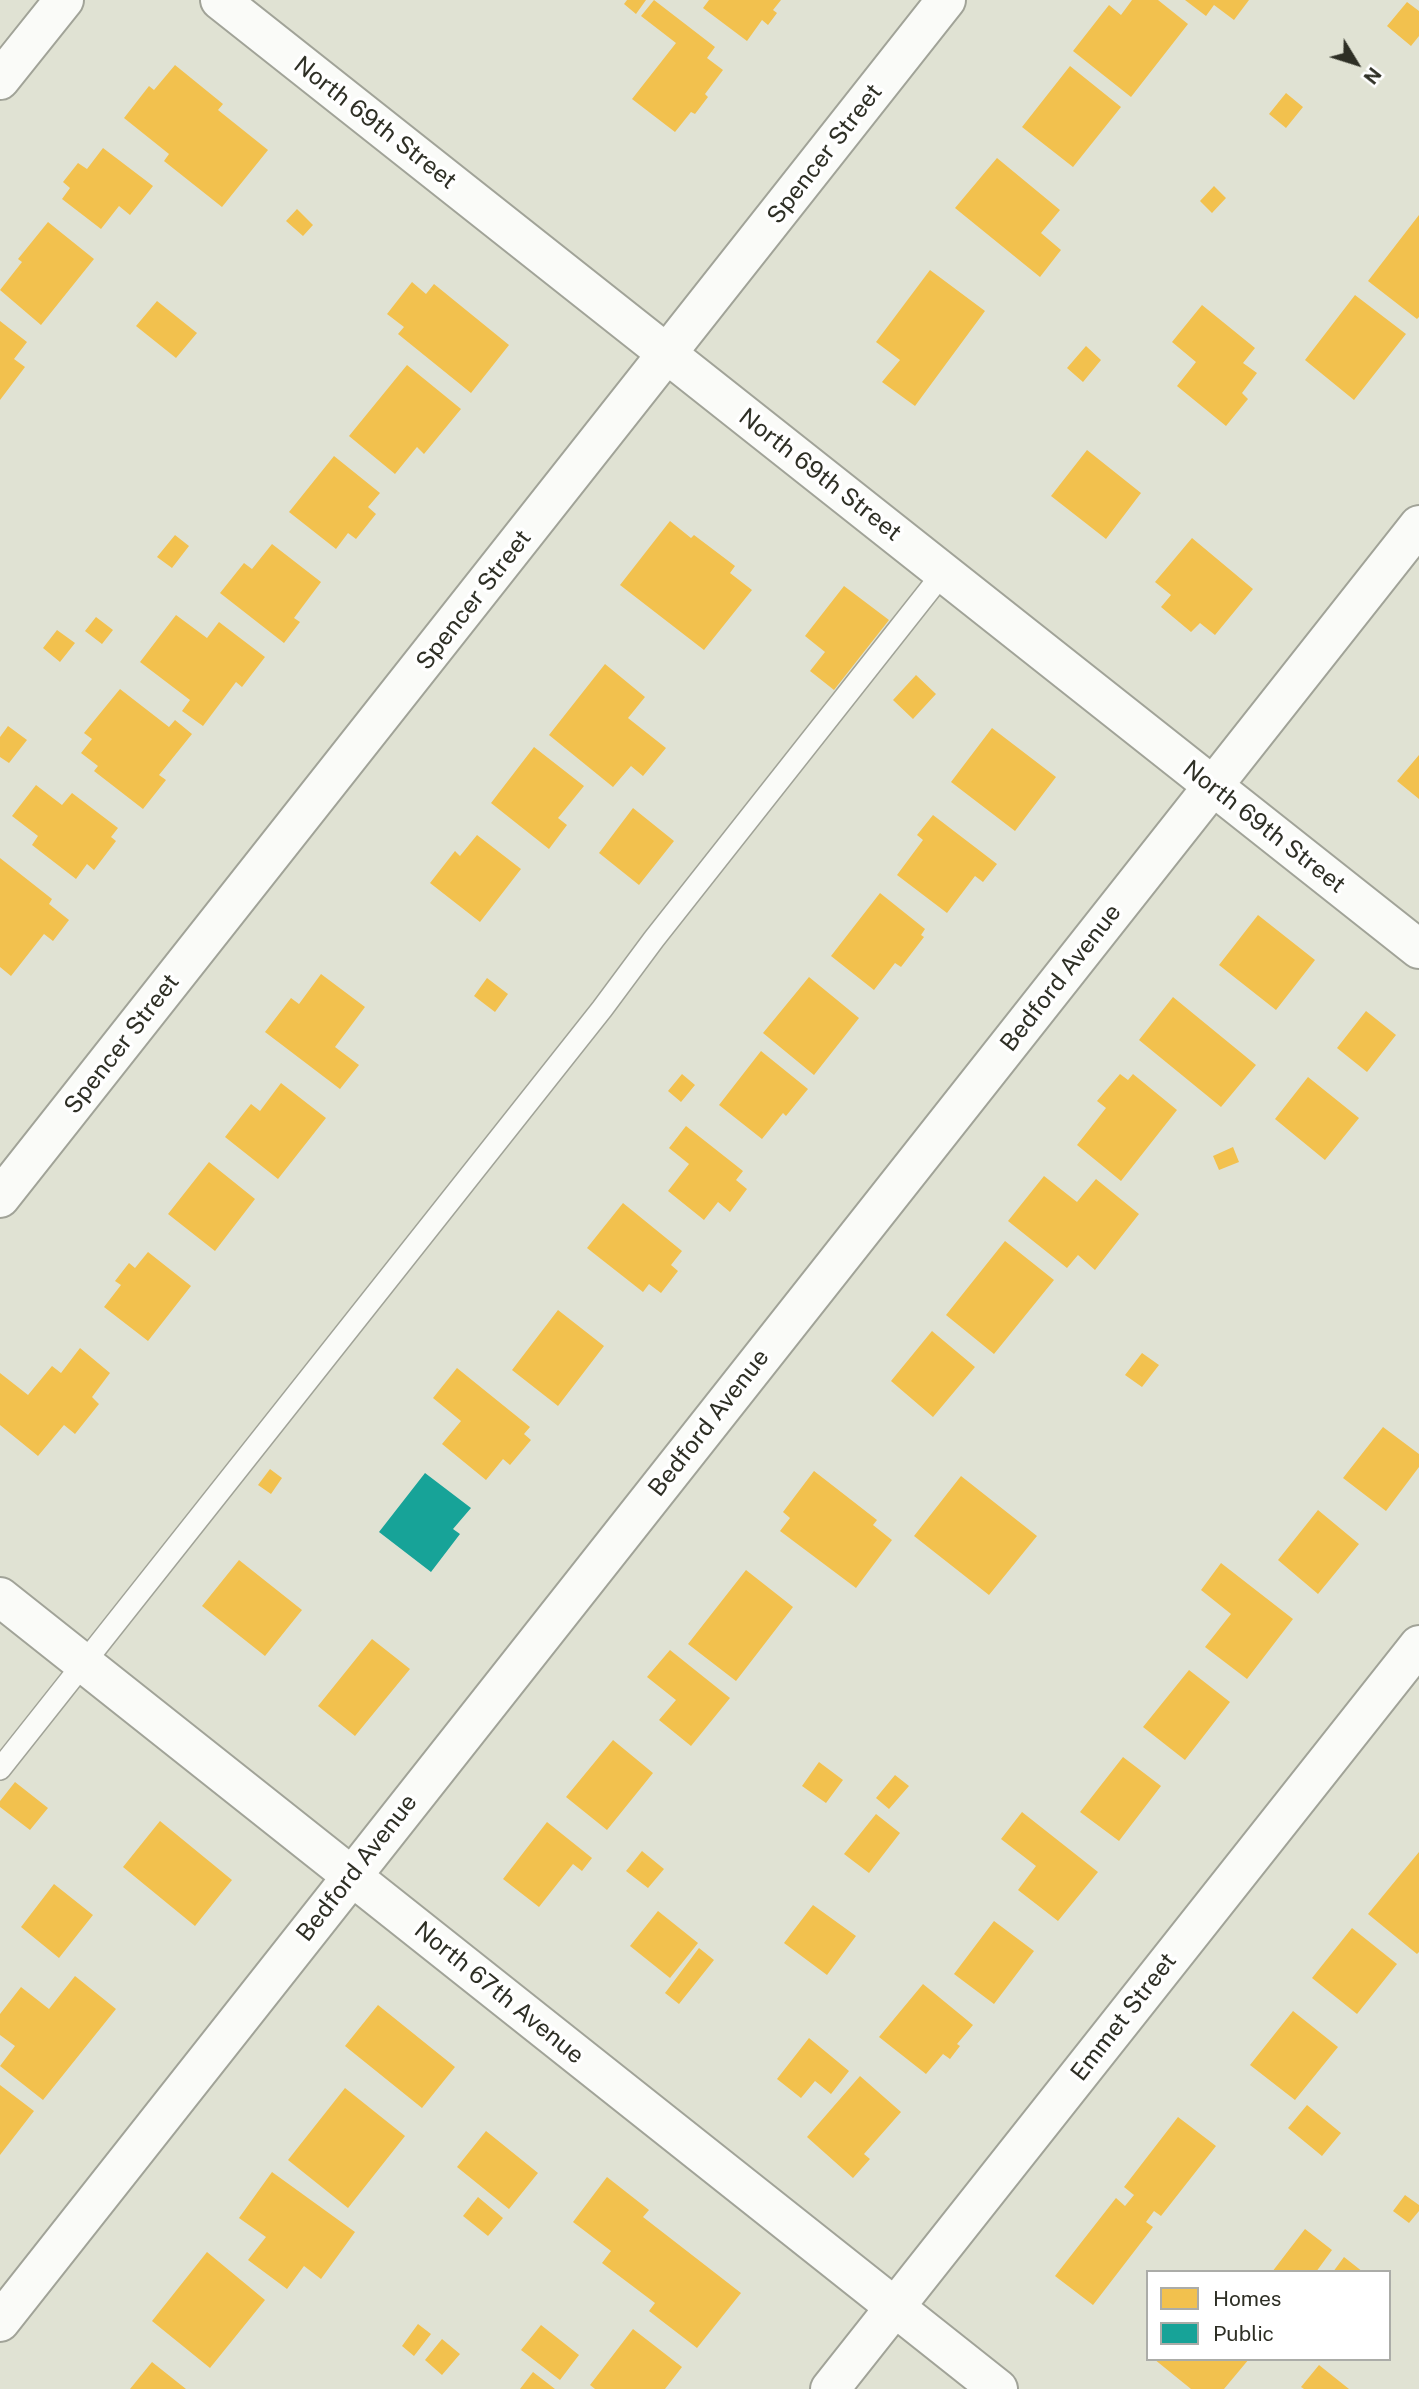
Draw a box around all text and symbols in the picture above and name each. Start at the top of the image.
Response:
north arrow [1321,28,1391,98]
street label: North 69th Street [288,51,462,195]
text: N [1359,63,1386,89]
street label: Spencer Street [761,78,889,230]
street label: North 69th Street [733,403,907,547]
street label: Spencer Street [410,524,538,676]
street label: North 69th Street [1177,755,1351,899]
street label: Bedford Avenue [995,899,1127,1057]
street label: Spencer Street [58,968,186,1120]
street label: Bedford Avenue [643,1344,775,1502]
street label: Bedford Avenue [291,1789,423,1947]
street label: North 67th Avenue [408,1916,590,2070]
street label: Emmet Street [1065,1947,1183,2087]
legend [1146,2270,1391,2361]
text: Homes [1213,2286,1281,2311]
text: Public [1213,2321,1274,2346]

